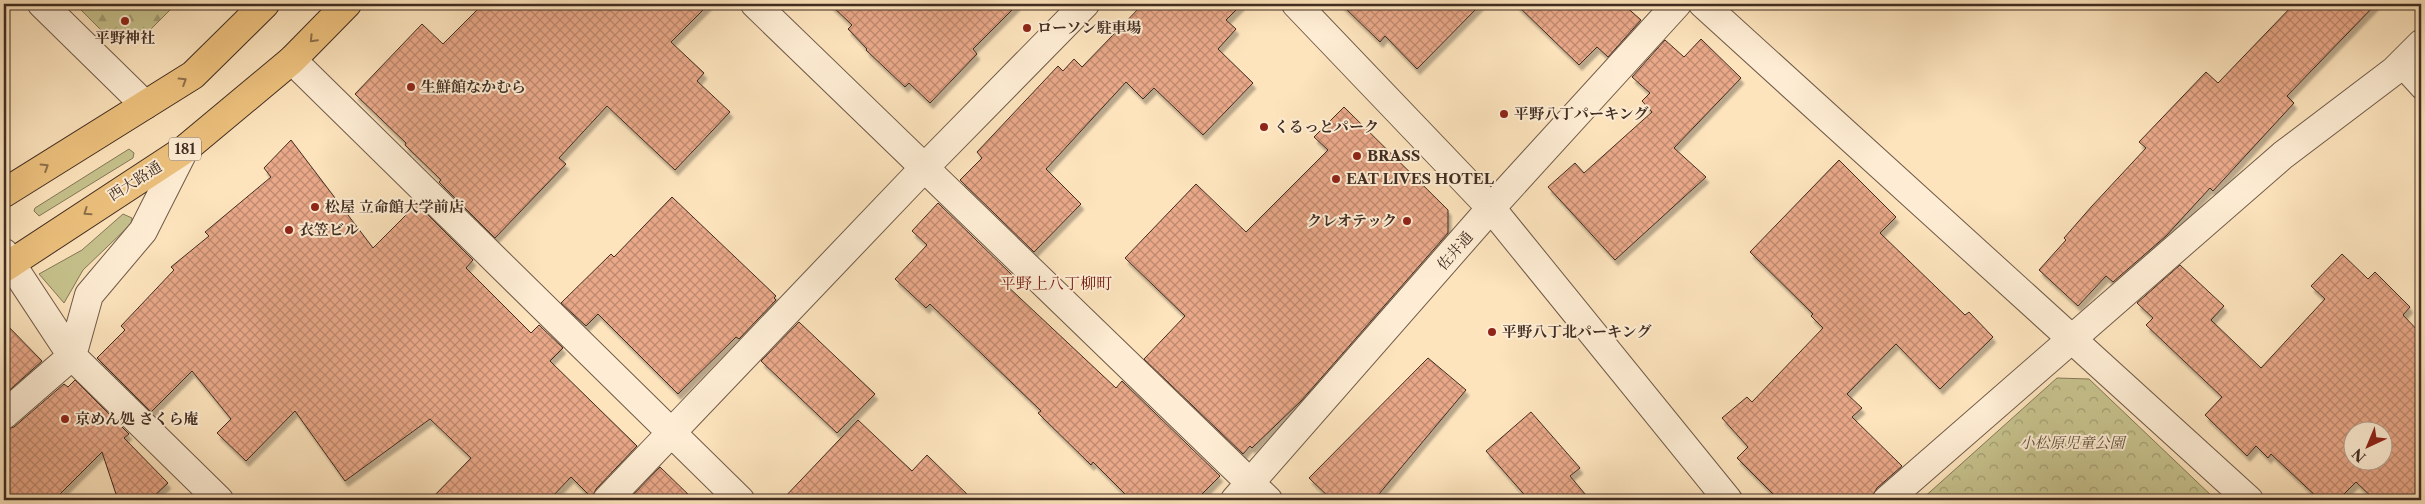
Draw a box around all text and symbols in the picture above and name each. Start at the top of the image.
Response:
marker: 平野神社 [119,15,131,27]
place label: ローソン駐車場 [1037,18,1141,37]
marker: ローソン駐車場 [1021,22,1033,34]
place label: 平野神社 [95,28,155,47]
one-way arrow [310,33,319,42]
place label: 生鮮館なかむら [421,77,526,96]
one-way arrow [178,78,187,88]
marker: 生鮮館なかむら [405,81,417,93]
place label: 平野八丁パーキング [1514,104,1649,123]
marker: 平野八丁パーキング [1498,108,1510,120]
place label: くるっとパーク [1274,117,1379,136]
marker: くるっとパーク [1258,121,1270,133]
road number: 181 [169,138,201,160]
place label: BRASS [1367,146,1420,165]
marker: BRASS [1351,150,1363,162]
street label: 西大路通 [104,157,165,205]
one-way arrow [40,164,49,174]
place label: EAT LIVES HOTEL [1346,169,1495,188]
marker: EAT LIVES HOTEL [1330,173,1342,185]
place label: 松屋 立命館大学前店 [325,197,464,216]
marker: 松屋 立命館大学前店 [309,201,321,213]
one-way arrow [83,206,93,215]
place label: クレオテック [1307,211,1397,230]
marker: クレオテック [1401,215,1413,227]
place label: 衣笠ビル [299,220,359,239]
marker: 衣笠ビル [283,224,295,236]
street label: 佐井通 [1433,227,1477,274]
district label: 平野上八丁柳町 [1000,273,1112,293]
place label: 平野八丁北パーキング [1502,322,1652,341]
marker: 平野八丁北パーキング [1486,326,1498,338]
place label: 京めん処 さくら庵 [75,409,199,428]
marker: 京めん処 さくら庵 [59,413,71,425]
north arrow [2342,422,2392,472]
park label: 小松原児童公園 [2019,433,2127,452]
text: N [2348,445,2370,466]

